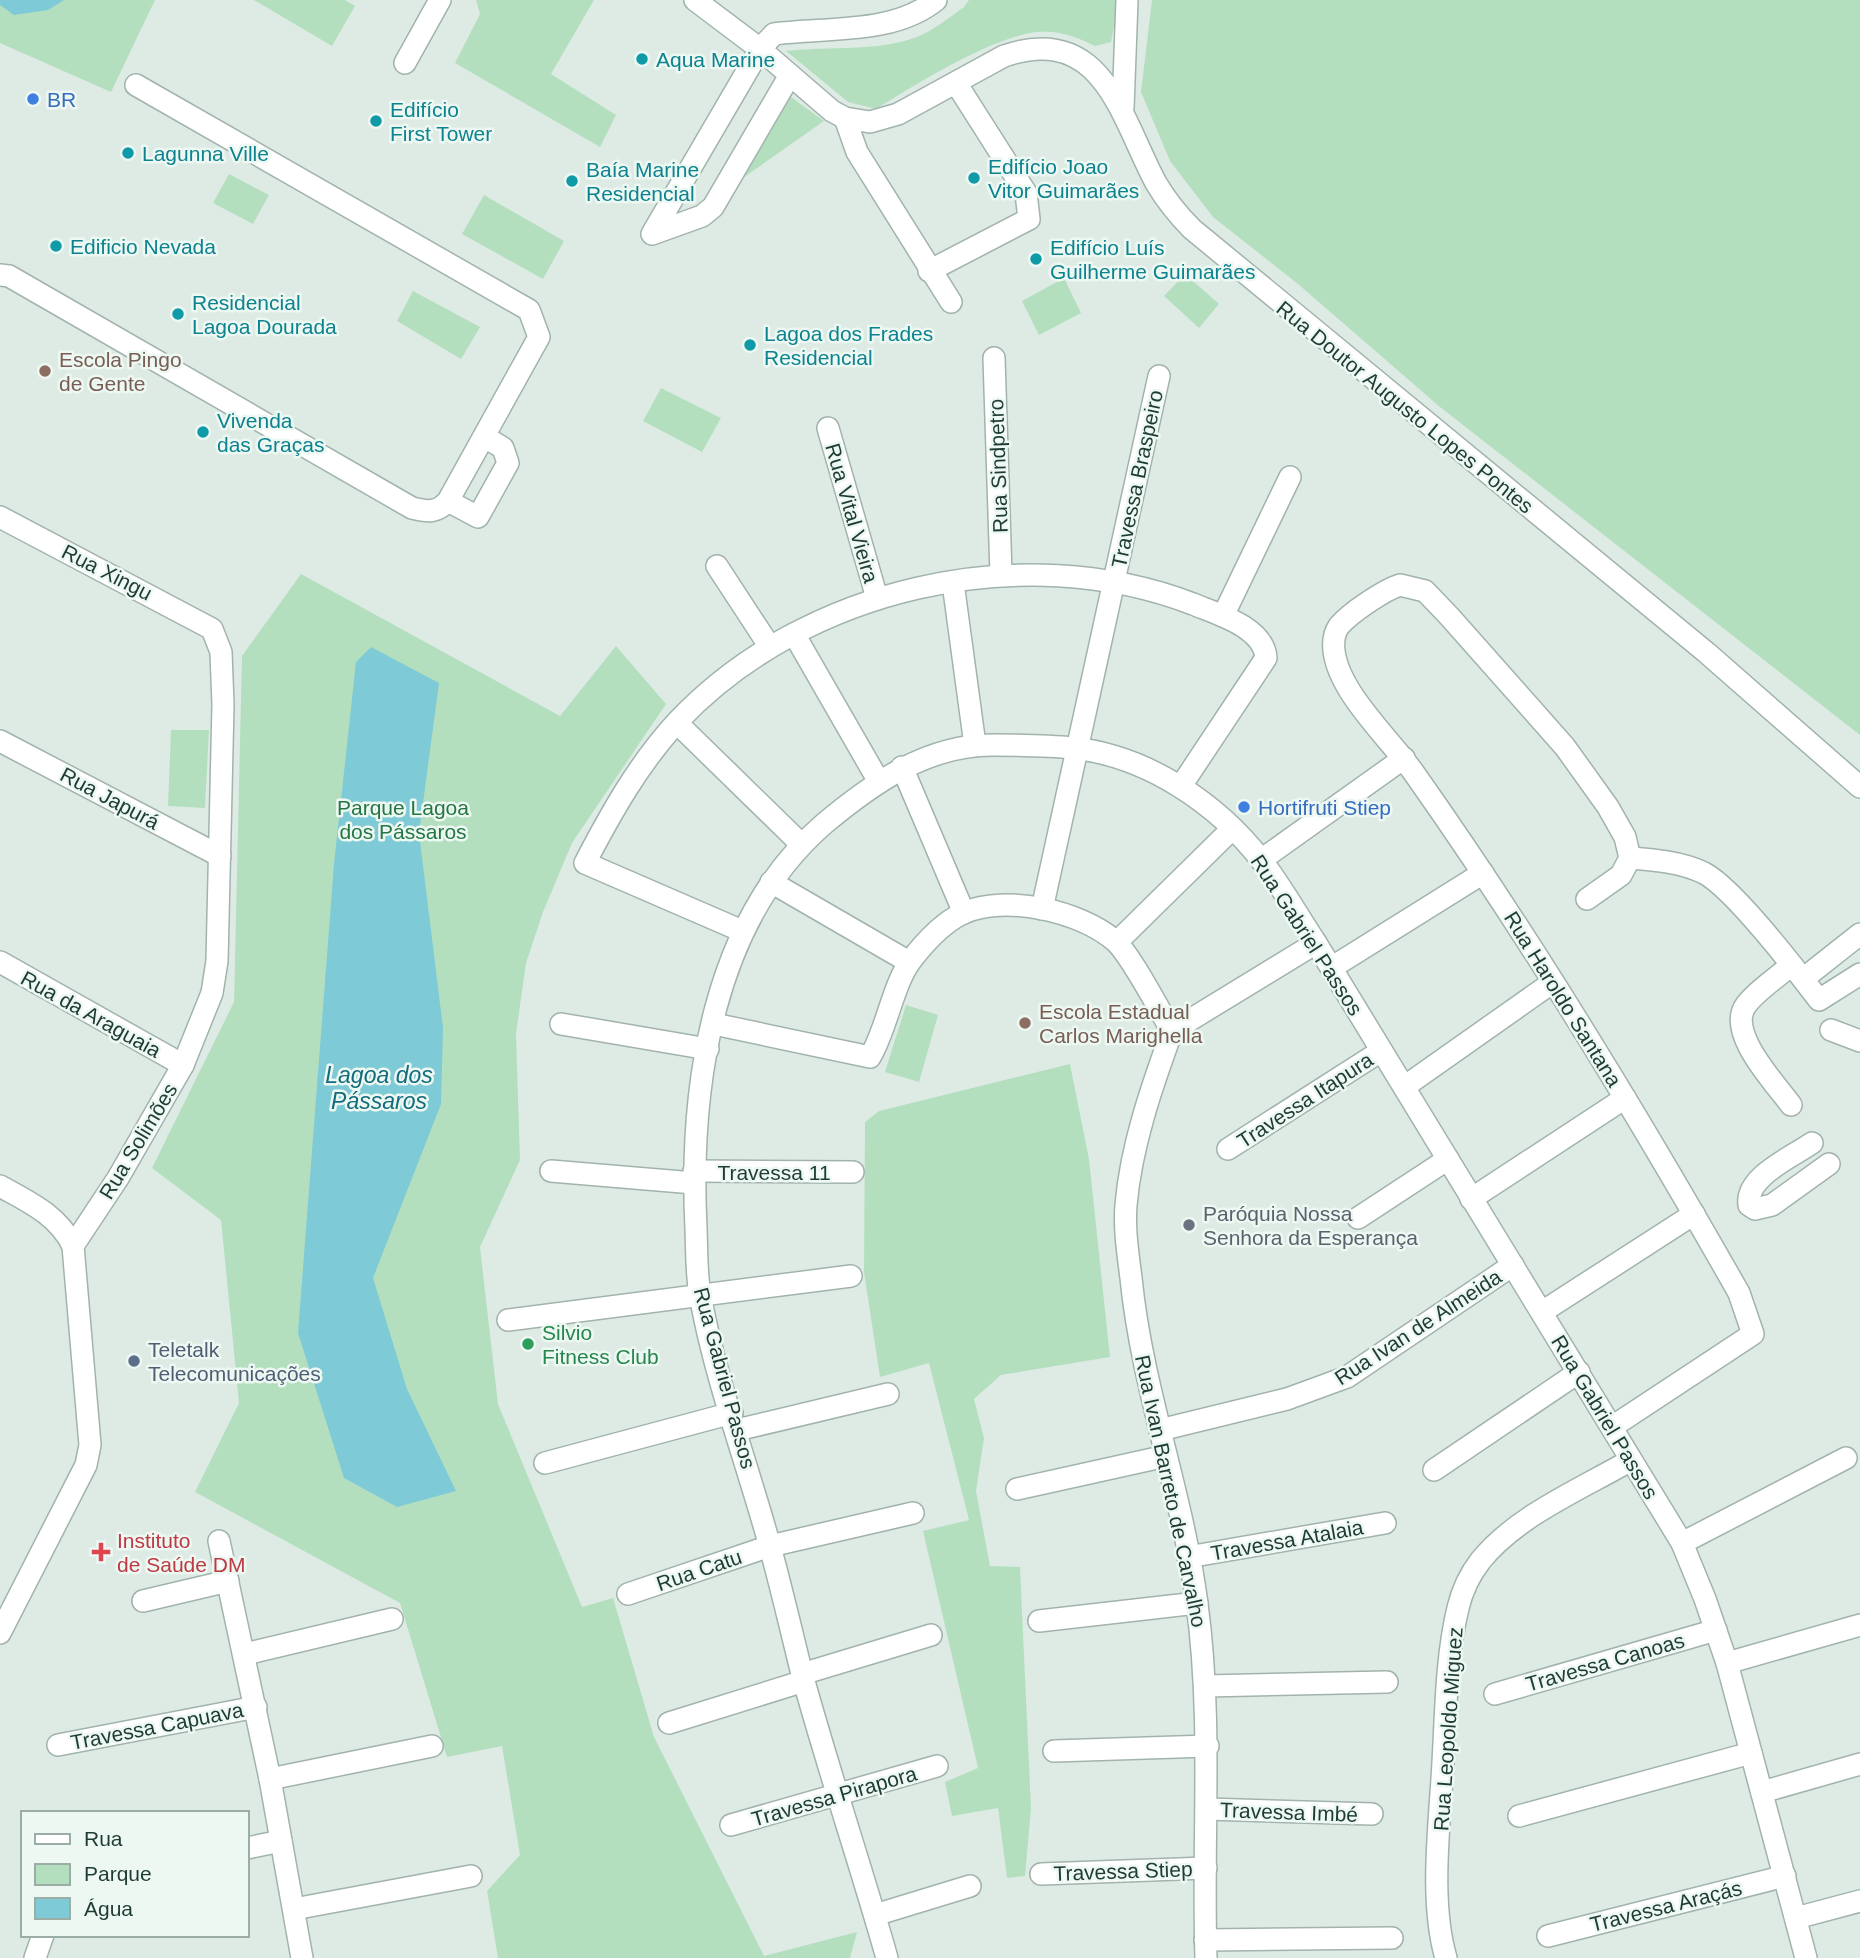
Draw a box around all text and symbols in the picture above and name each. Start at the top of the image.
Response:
place label: Aqua Marine [656,48,775,71]
marker: Aqua Marine [634,51,650,67]
place label: BR [47,88,76,111]
marker: BR [25,91,41,107]
place label: Edifício First Tower [390,98,492,145]
marker: Edifício First Tower [368,113,384,129]
place label: Lagunna Ville [142,142,269,165]
marker: Lagunna Ville [120,145,136,161]
place label: Edifício Joao Vitor Guimarães [988,155,1139,202]
place label: Baía Marine Residencial [586,158,699,205]
marker: Edifício Joao Vitor Guimarães [966,170,982,186]
marker: Baía Marine Residencial [564,173,580,189]
place label: Edificio Nevada [70,235,216,258]
place label: Edifício Luís Guilherme Guimarães [1050,236,1255,283]
marker: Edificio Nevada [48,238,64,254]
marker: Edifício Luís Guilherme Guimarães [1028,251,1044,267]
place label: Residencial Lagoa Dourada [192,291,337,338]
street label: Rua Doutor Augusto Lopes Pontes [1272,296,1538,518]
marker: Residencial Lagoa Dourada [170,306,186,322]
place label: Lagoa dos Frades Residencial [764,322,933,369]
marker: Lagoa dos Frades Residencial [742,337,758,353]
place label: Escola Pingo de Gente [59,348,182,395]
marker: Escola Pingo de Gente [37,363,53,379]
street label: Travessa Braspeiro [1107,388,1167,570]
street label: Rua Sindpetro [984,399,1012,533]
place label: Vivenda das Graças [217,409,324,456]
marker: Vivenda das Graças [195,424,211,440]
street label: Rua Vital Vieira [821,441,883,586]
street label: Rua Xingu [58,539,156,605]
street label: Rua Japurá [57,762,164,834]
park label: Parque Lagoa dos Pássaros [337,796,469,843]
place label: Hortifruti Stiep [1258,796,1391,819]
marker: Hortifruti Stiep [1236,799,1252,815]
street label: Rua Gabriel Passos [1246,850,1368,1020]
street label: Rua Haroldo Santana [1500,907,1626,1091]
street label: Rua da Araguaia [17,966,165,1062]
place label: Escola Estadual Carlos Marighella [1039,1000,1203,1047]
marker: Escola Estadual Carlos Marighella [1017,1015,1033,1031]
street label: Travessa Itapura [1233,1047,1377,1152]
water label: Lagoa dos Pássaros [325,1062,433,1114]
street label: Rua Solimões [94,1079,182,1203]
street label: Travessa 11 [717,1161,831,1184]
place label: Paróquia Nossa Senhora da Esperança [1203,1202,1418,1249]
marker: Paróquia Nossa Senhora da Esperança [1181,1217,1197,1233]
street label: Rua Ivan de Almeida [1330,1264,1506,1389]
street label: Rua Gabriel Passos [690,1285,760,1471]
place label: Silvio Fitness Club [542,1321,659,1368]
street label: Rua Gabriel Passos [1547,1331,1663,1503]
marker: Silvio Fitness Club [520,1336,536,1352]
place label: Teletalk Telecomunicações [148,1338,321,1385]
marker: Teletalk Telecomunicações [126,1353,142,1369]
street label: Rua Ivan Barreto de Carvalho [1131,1353,1211,1629]
street label: Travessa Atalaia [1209,1515,1365,1565]
place label: Instituto de Saúde DM [117,1529,245,1576]
marker: Instituto de Saúde DM [91,1542,111,1562]
street label: Rua Catu [653,1545,745,1595]
street label: Rua Leopoldo Miguez [1429,1626,1467,1832]
street label: Travessa Canoas [1523,1628,1687,1696]
street label: Travessa Capuava [69,1698,246,1754]
street label: Travessa Pirapora [749,1761,920,1831]
street label: Travessa Imbé [1220,1798,1358,1826]
legend [21,1811,248,1937]
text: Rua [84,1827,123,1850]
street label: Travessa Stiep [1053,1857,1193,1885]
text: Parque [84,1862,152,1885]
street label: Travessa Araçás [1588,1876,1744,1936]
text: Água [84,1897,133,1920]

